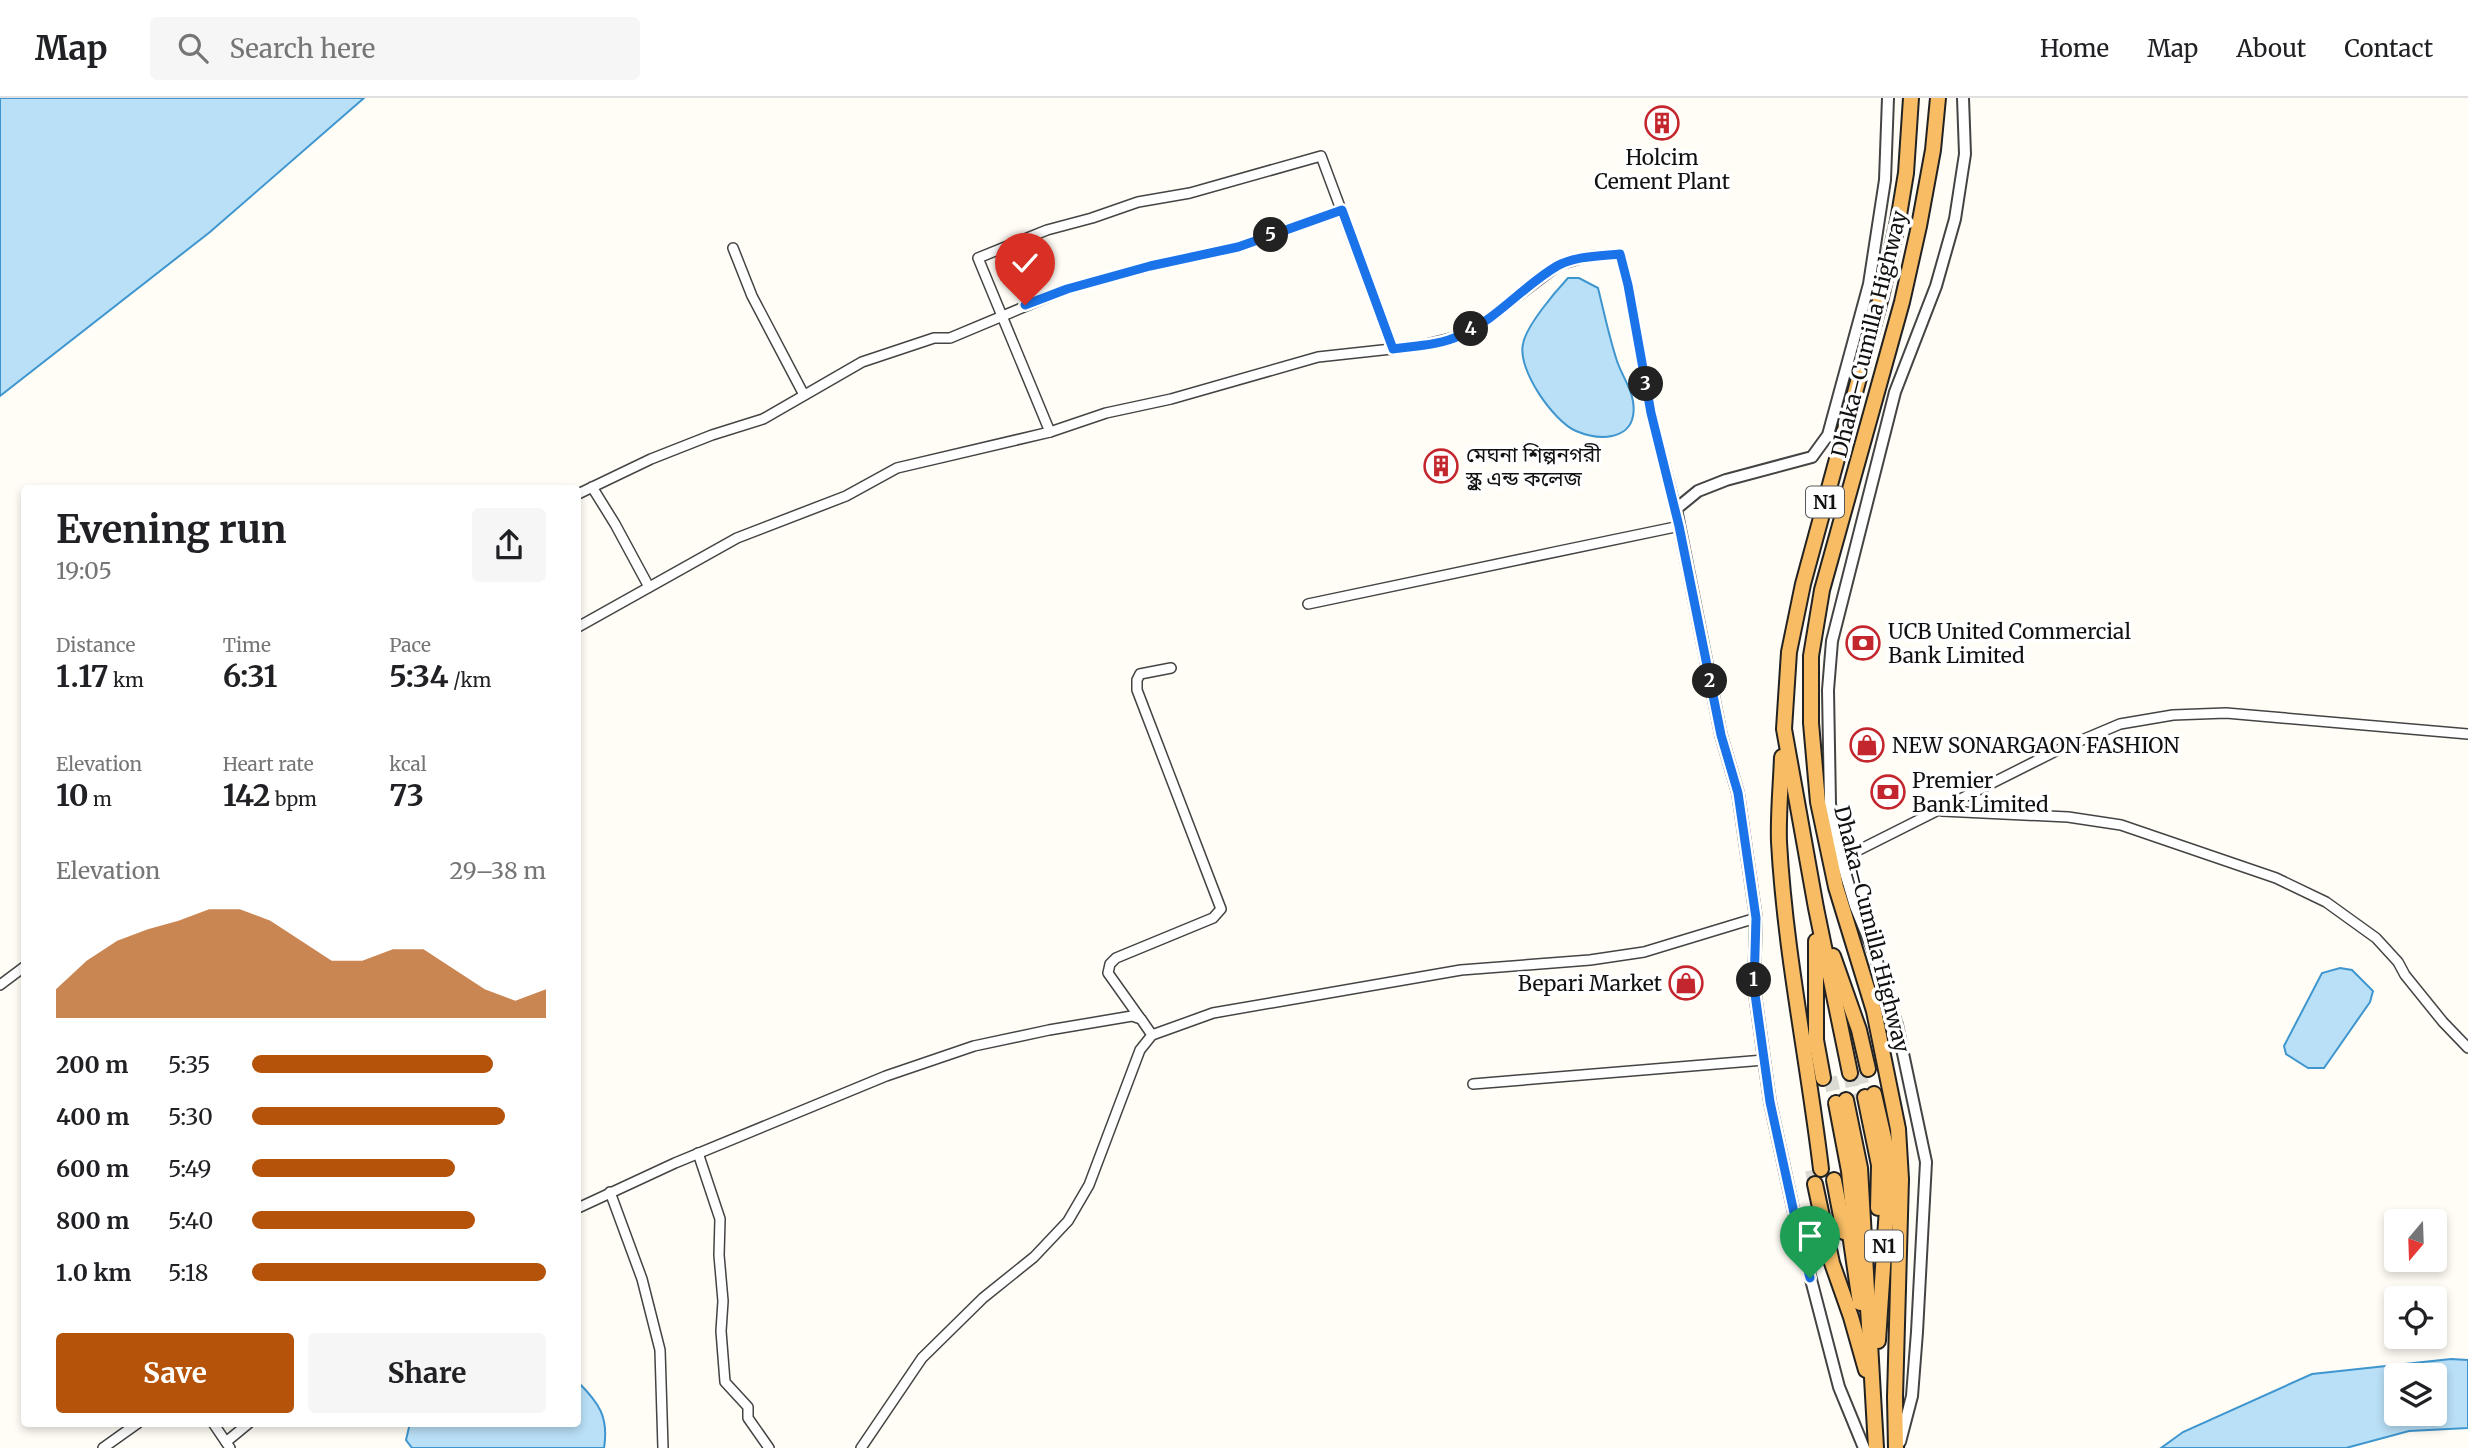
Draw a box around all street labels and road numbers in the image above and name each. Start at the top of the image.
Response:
street label: Dhaka–Cumilla Highway [1825,207,1913,460]
road number: N1 [1806,486,1844,518]
street label: Dhaka–Cumilla Highway [1828,803,1916,1056]
road number: N1 [1865,1230,1903,1262]

